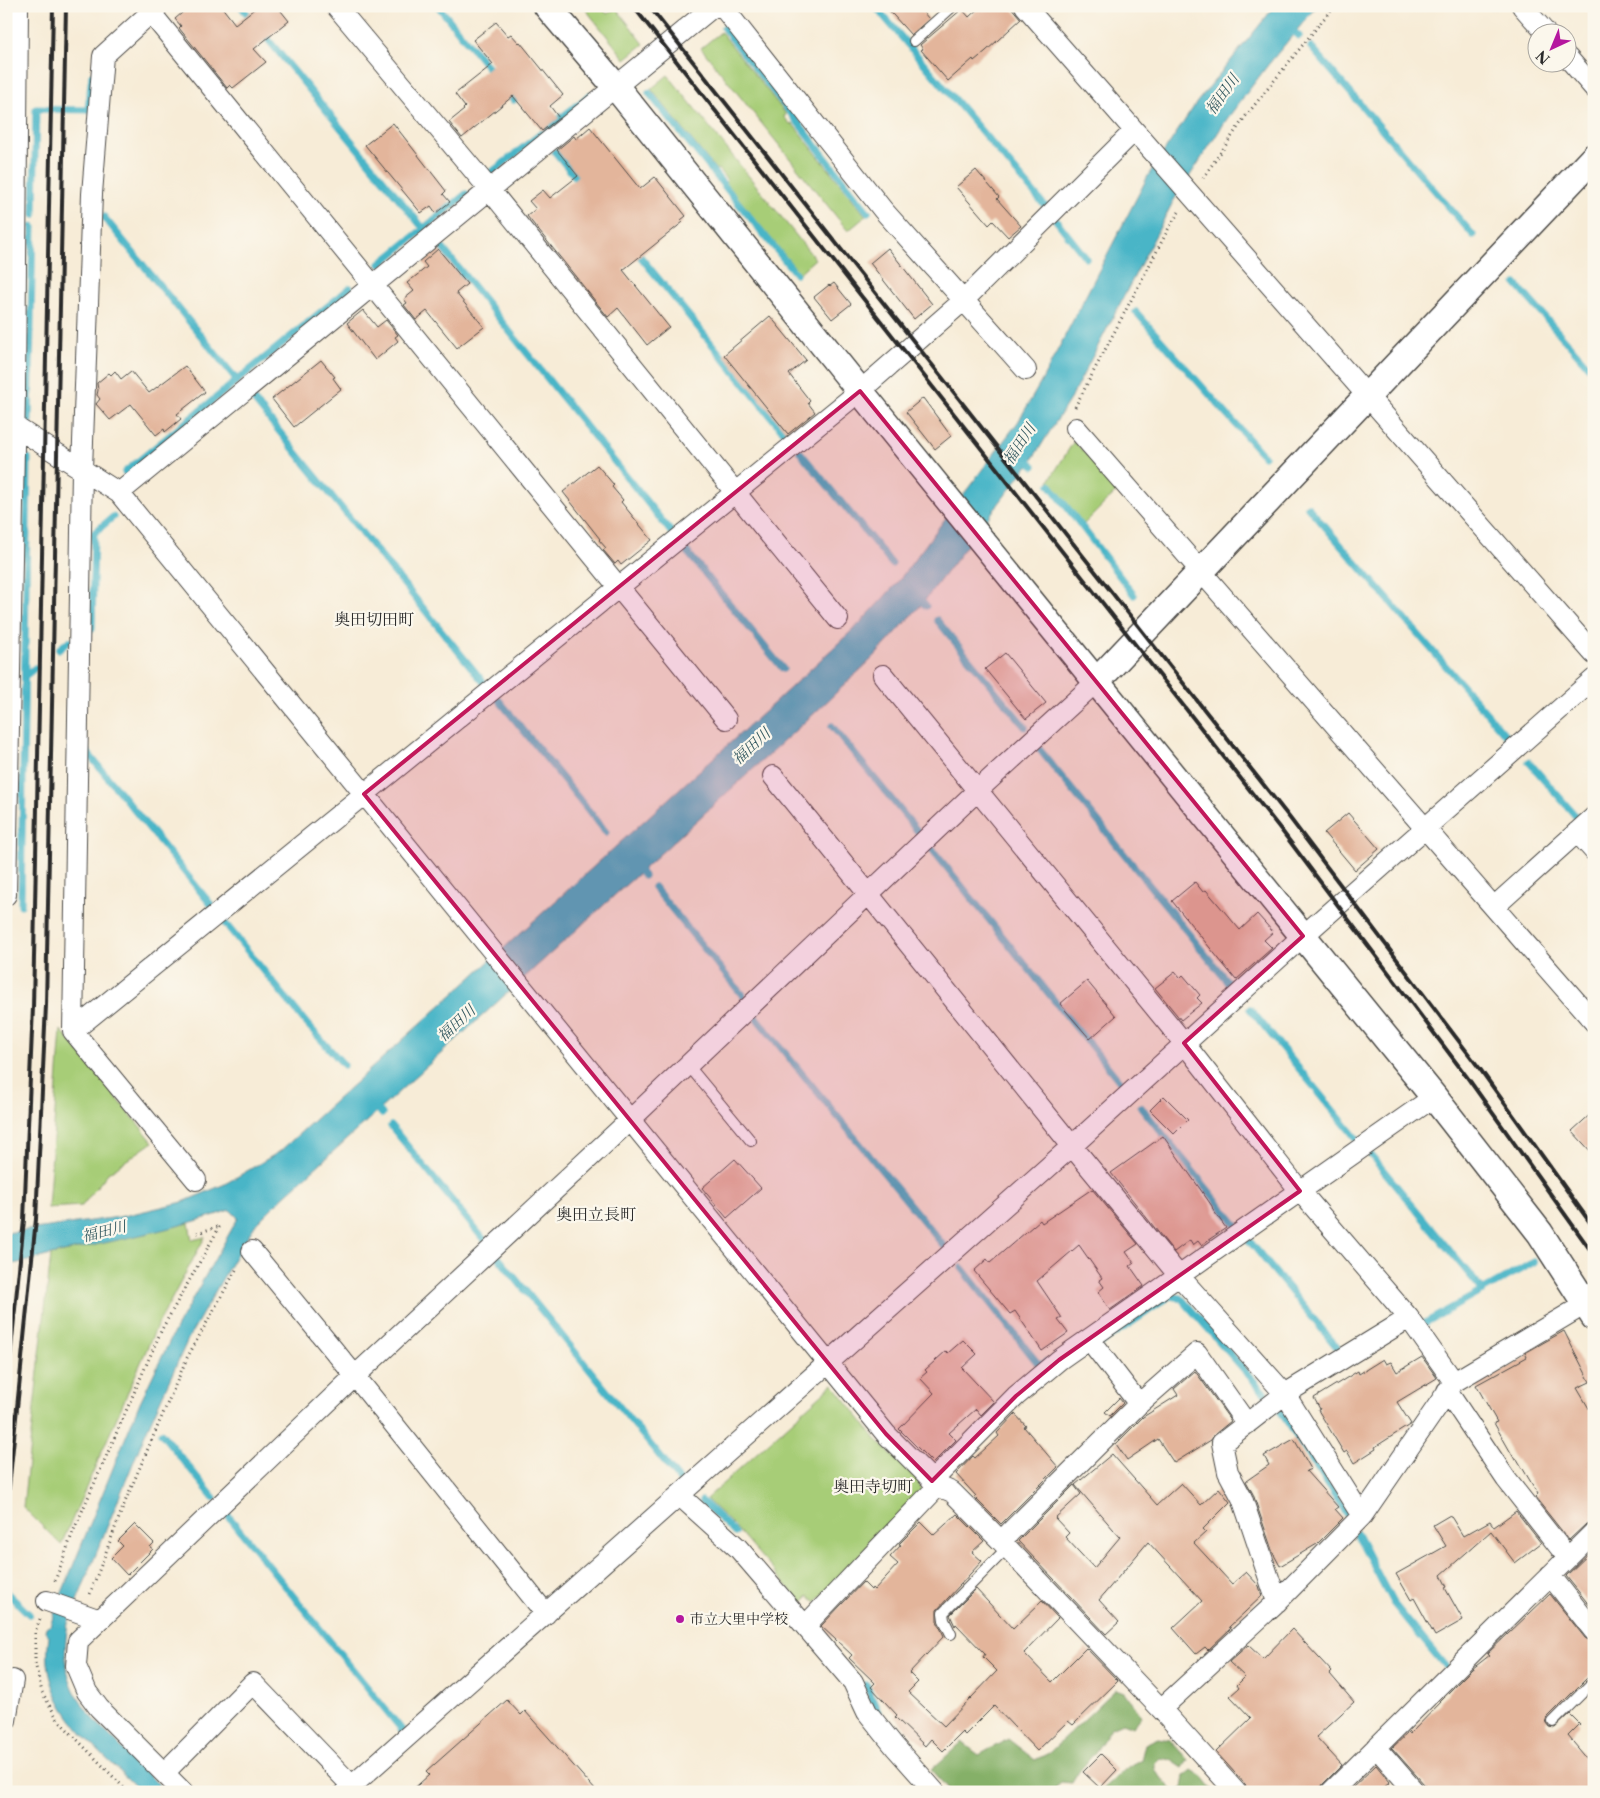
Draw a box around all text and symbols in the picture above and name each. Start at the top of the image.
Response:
north arrow [1528,22,1578,72]
text: N [1532,47,1554,68]
water label: 福田川 [1201,69,1244,118]
water label: 福田川 [999,418,1040,468]
district label: 奥田切田町 [334,609,414,629]
water label: 福田川 [728,722,775,768]
water label: 福田川 [433,999,480,1045]
district label: 奥田立長町 [556,1204,636,1224]
water label: 福田川 [80,1216,130,1246]
district label: 奥田寺切町 [833,1476,913,1496]
place label: 市立大里中学校 [690,1610,788,1628]
marker: 市立大里中学校 [674,1613,686,1625]

